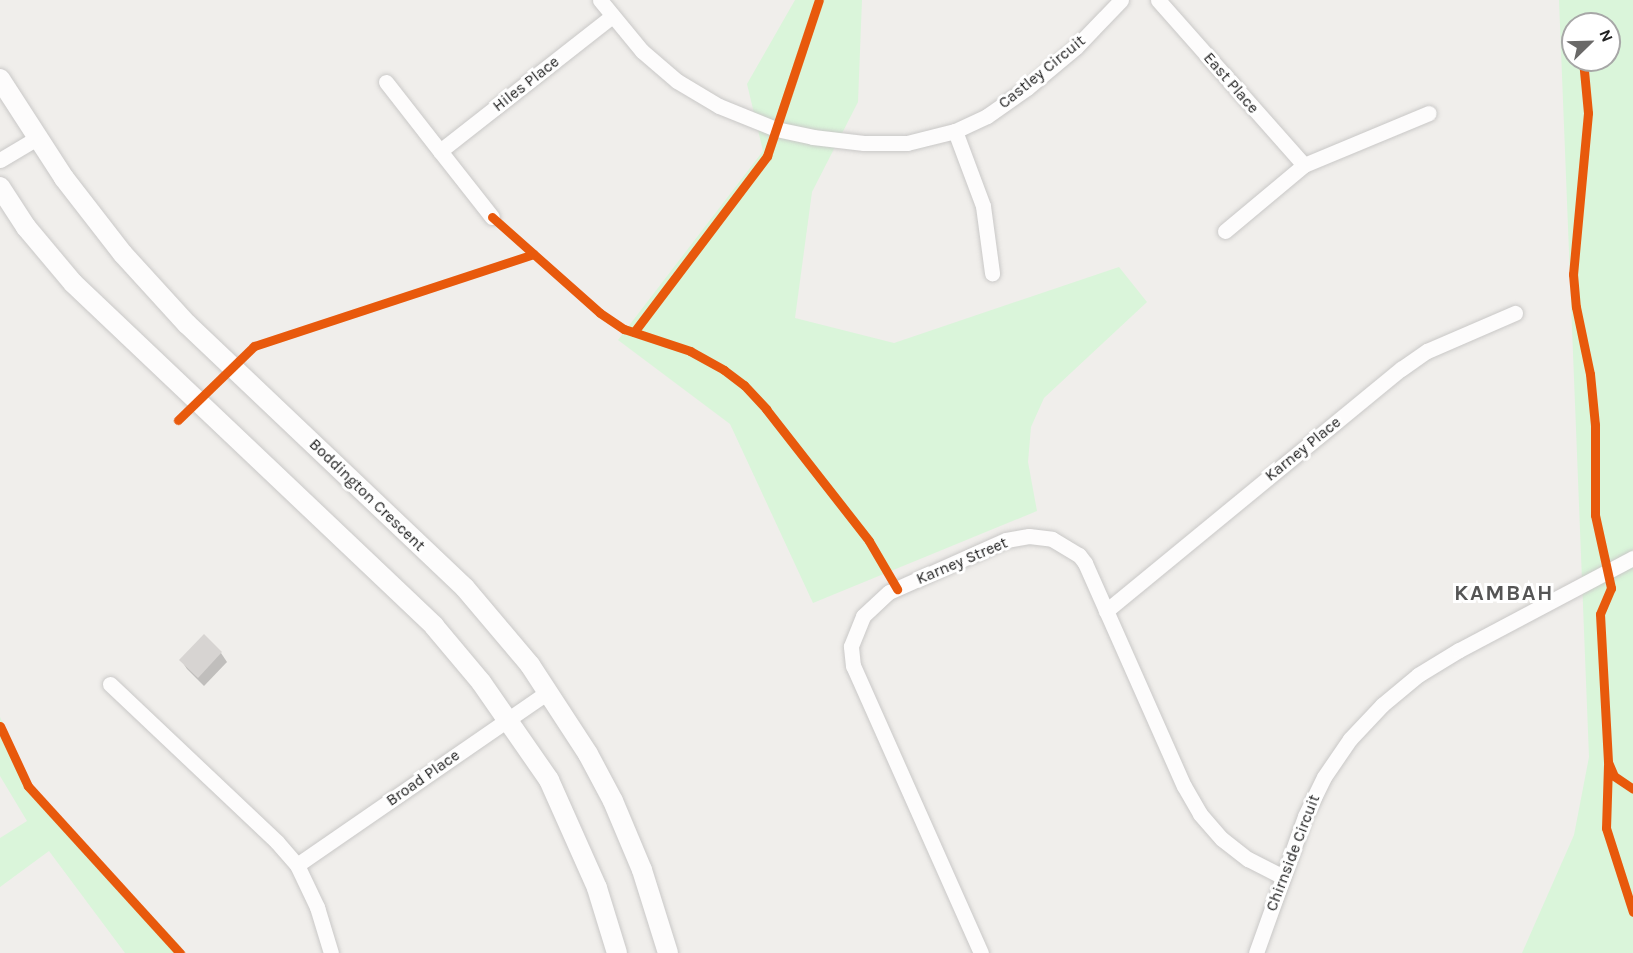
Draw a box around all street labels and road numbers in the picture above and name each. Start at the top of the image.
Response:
street label: Castley Circuit [995,31,1089,113]
street label: East Place [1199,49,1263,117]
street label: Hiles Place [489,52,563,116]
street label: Karney Place [1261,413,1345,485]
street label: Boddington Crescent [305,435,429,555]
street label: Karney Street [913,533,1011,589]
street label: Broad Place [383,746,463,810]
street label: Chirnside Circuit [1262,792,1324,914]

